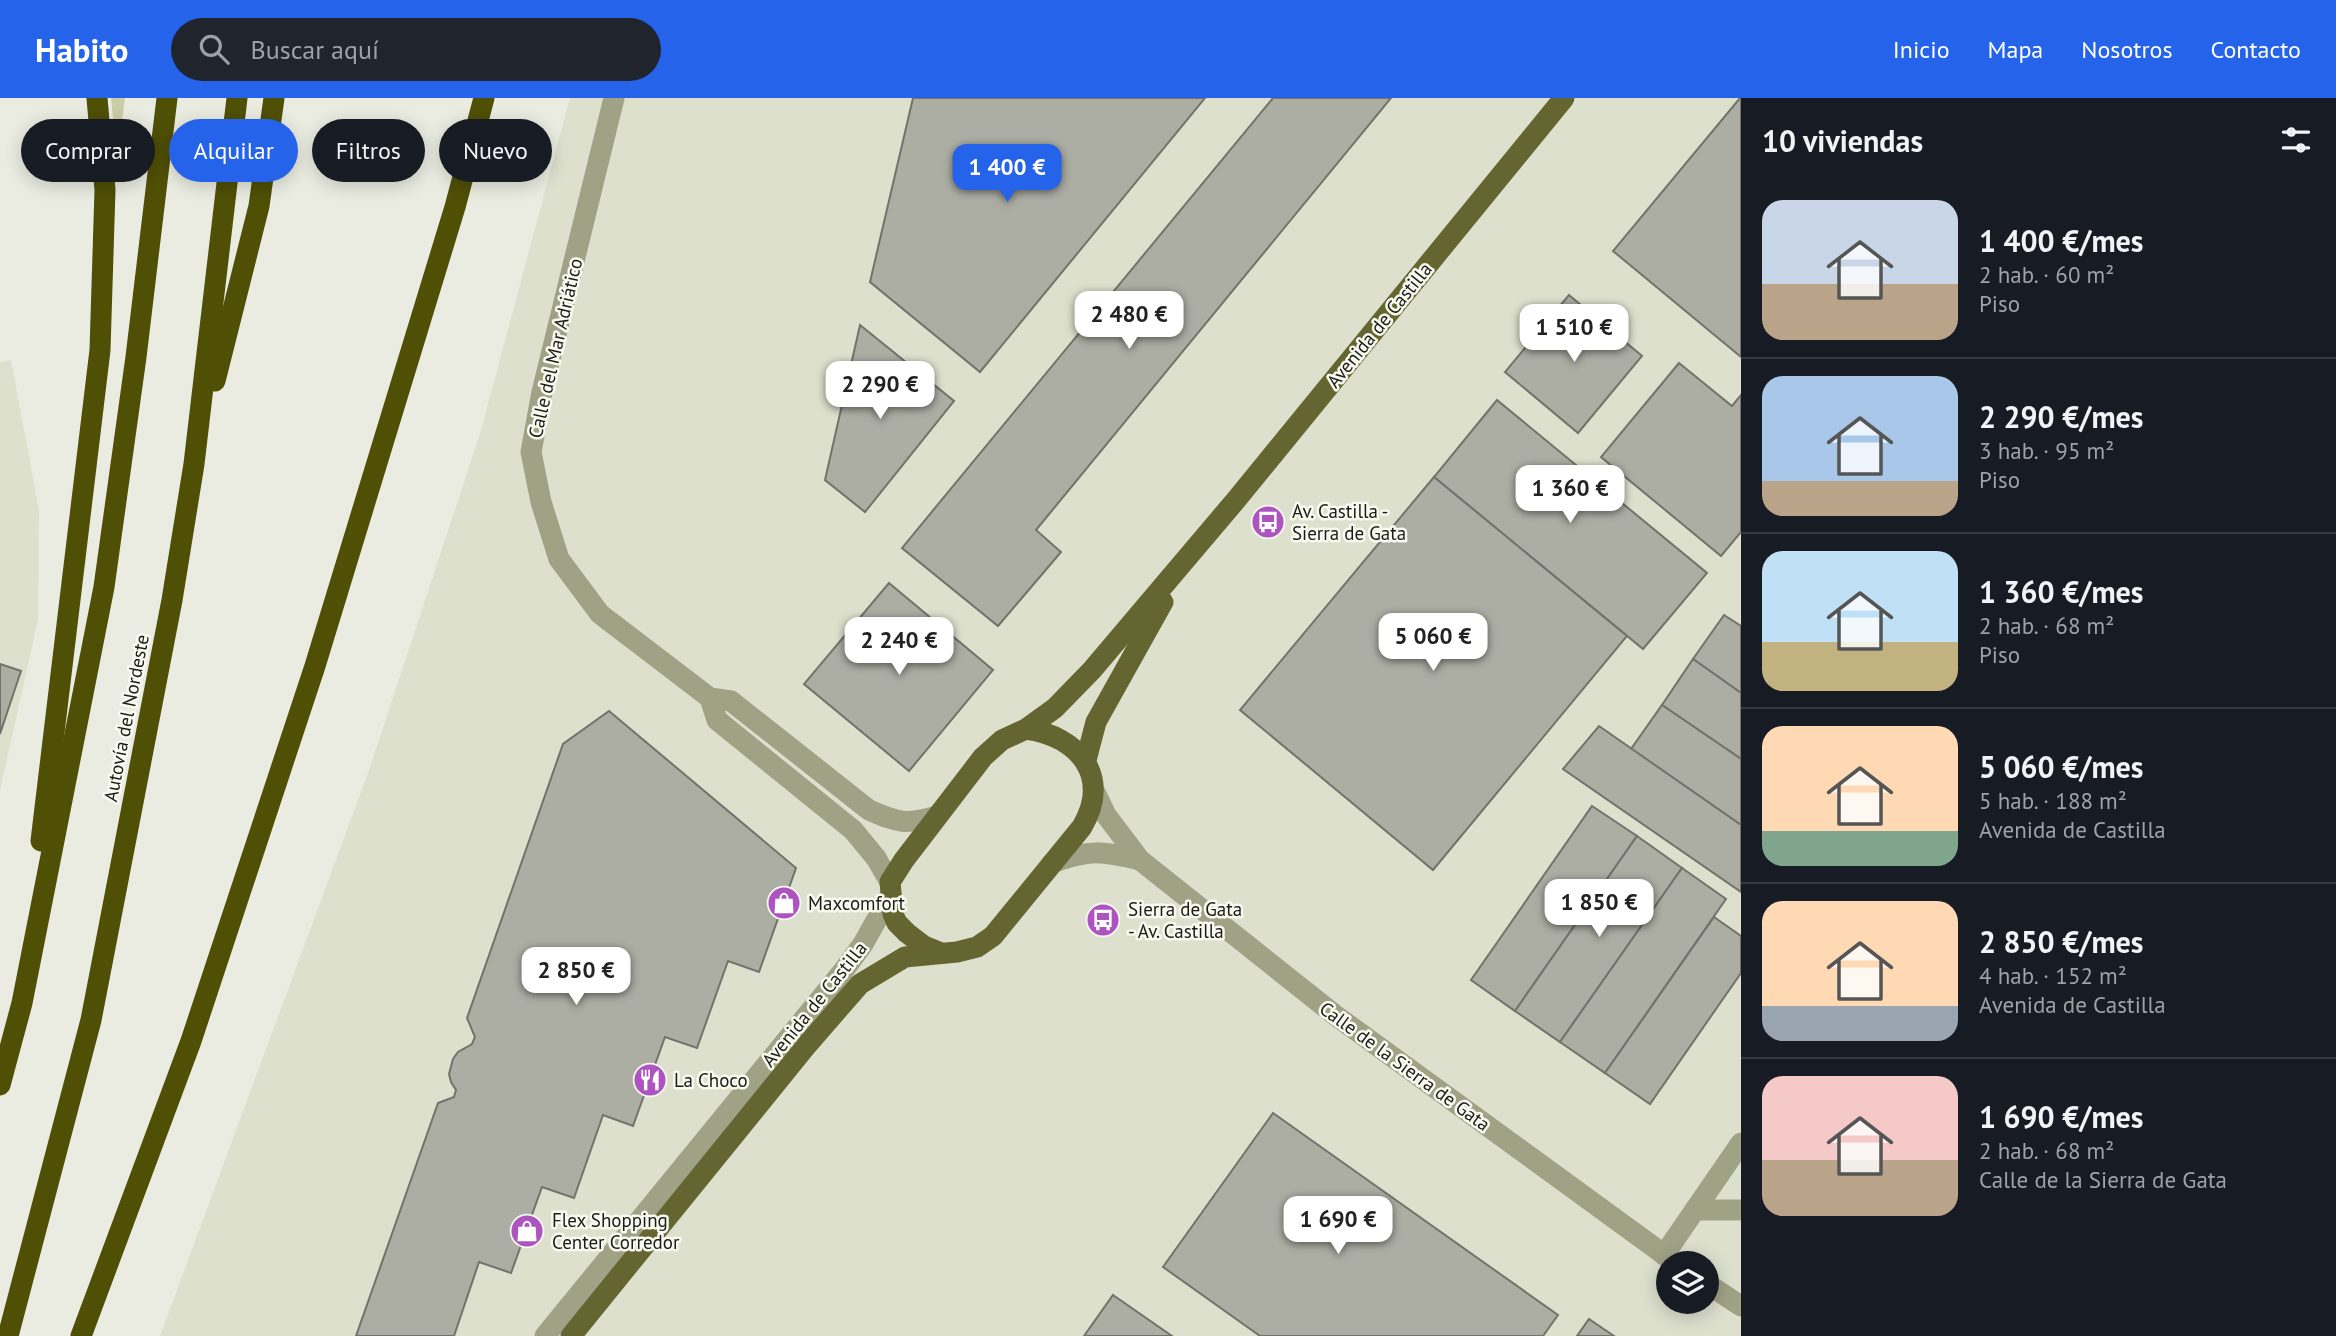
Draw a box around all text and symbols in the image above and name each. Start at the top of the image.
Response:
search box [171,18,661,81]
text: Habito [35,28,129,71]
icon: search [195,30,233,68]
text: Buscar aquí [251,33,379,66]
text: Inicio [1893,34,1950,65]
text: Mapa [1988,34,2043,65]
text: Nosotros [2081,34,2173,65]
text: Contacto [2211,34,2301,65]
chip: Comprar [21,119,155,182]
chip: Alquilar [169,119,298,182]
chip: Filtros [312,119,425,182]
chip: Nuevo [439,119,552,182]
text: 10 viviendas [1762,121,1923,160]
icon: filters [2277,121,2315,159]
pin: 1 400 € [942,144,1072,204]
text: 1 400 € [969,152,1045,181]
text: 1 400 €/mes [1979,221,2144,260]
icon: home [1818,228,1902,312]
street label: Calle del Mar Adriático [523,256,587,440]
street label: Avenida de Castilla [1321,258,1437,392]
text: 2 hab. · 60 m² [1979,260,2114,289]
text: Piso [1979,289,2020,318]
pin: 2 480 € [1064,292,1194,351]
text: 2 480 € [1091,299,1167,328]
pin: 1 510 € [1509,304,1639,364]
text: 1 510 € [1536,312,1612,341]
pin: 2 290 € [815,362,945,421]
text: 2 290 € [842,369,918,398]
text: 2 290 €/mes [1979,397,2144,436]
icon: home [1818,404,1902,488]
text: 3 hab. · 95 m² [1979,436,2114,465]
text: Piso [1979,465,2020,494]
pin: 1 360 € [1505,466,1635,525]
text: 1 360 € [1532,473,1608,502]
place label: Av. Castilla - Sierra de Gata [1292,499,1406,545]
bus stop icon: Av. Castilla - Sierra de Gata [1249,503,1287,541]
text: 1 360 €/mes [1979,572,2144,611]
icon: home [1818,579,1902,663]
text: 2 hab. · 68 m² [1979,611,2114,640]
pin: 5 060 € [1368,614,1498,673]
pin: 2 240 € [834,618,964,677]
text: 5 060 € [1395,621,1471,650]
text: 2 240 € [861,625,937,654]
street label: Autovía del Nordeste [98,632,154,804]
text: Piso [1979,640,2020,669]
text: 5 060 €/mes [1979,747,2144,786]
icon: home [1818,754,1902,838]
text: 5 hab. · 188 m² [1979,786,2127,815]
text: Avenida de Castilla [1979,815,2166,844]
pin: 1 850 € [1534,880,1664,939]
shop icon: Maxcomfort [765,884,803,922]
text: 1 850 € [1561,887,1637,916]
place label: Maxcomfort [808,891,906,915]
place label: Sierra de Gata - Av. Castilla [1128,897,1242,943]
bus stop icon: Sierra de Gata - Av. Castilla [1084,901,1122,939]
text: 2 850 €/mes [1979,922,2144,961]
icon: home [1818,929,1902,1013]
street label: Avenida de Castilla [756,937,872,1071]
pin: 2 850 € [511,948,641,1007]
text: 2 850 € [538,955,614,984]
text: 4 hab. · 152 m² [1979,961,2127,990]
text: Avenida de Castilla [1979,990,2166,1019]
street label: Calle de la Sierra de Gata [1315,996,1495,1136]
restaurant icon: La Choco [631,1061,669,1099]
place label: La Choco [674,1068,748,1092]
text: 1 690 €/mes [1979,1097,2144,1136]
icon: home [1818,1104,1902,1188]
text: 2 hab. · 68 m² [1979,1136,2114,1165]
text: Calle de la Sierra de Gata [1979,1165,2227,1194]
pin: 1 690 € [1273,1196,1403,1256]
text: 1 690 € [1300,1204,1376,1233]
place label: Flex Shopping Center Corredor [552,1208,680,1254]
shop icon: Flex Shopping Center Corredor [508,1212,546,1250]
map controls [1656,1251,1719,1314]
button: layers [1656,1251,1719,1314]

